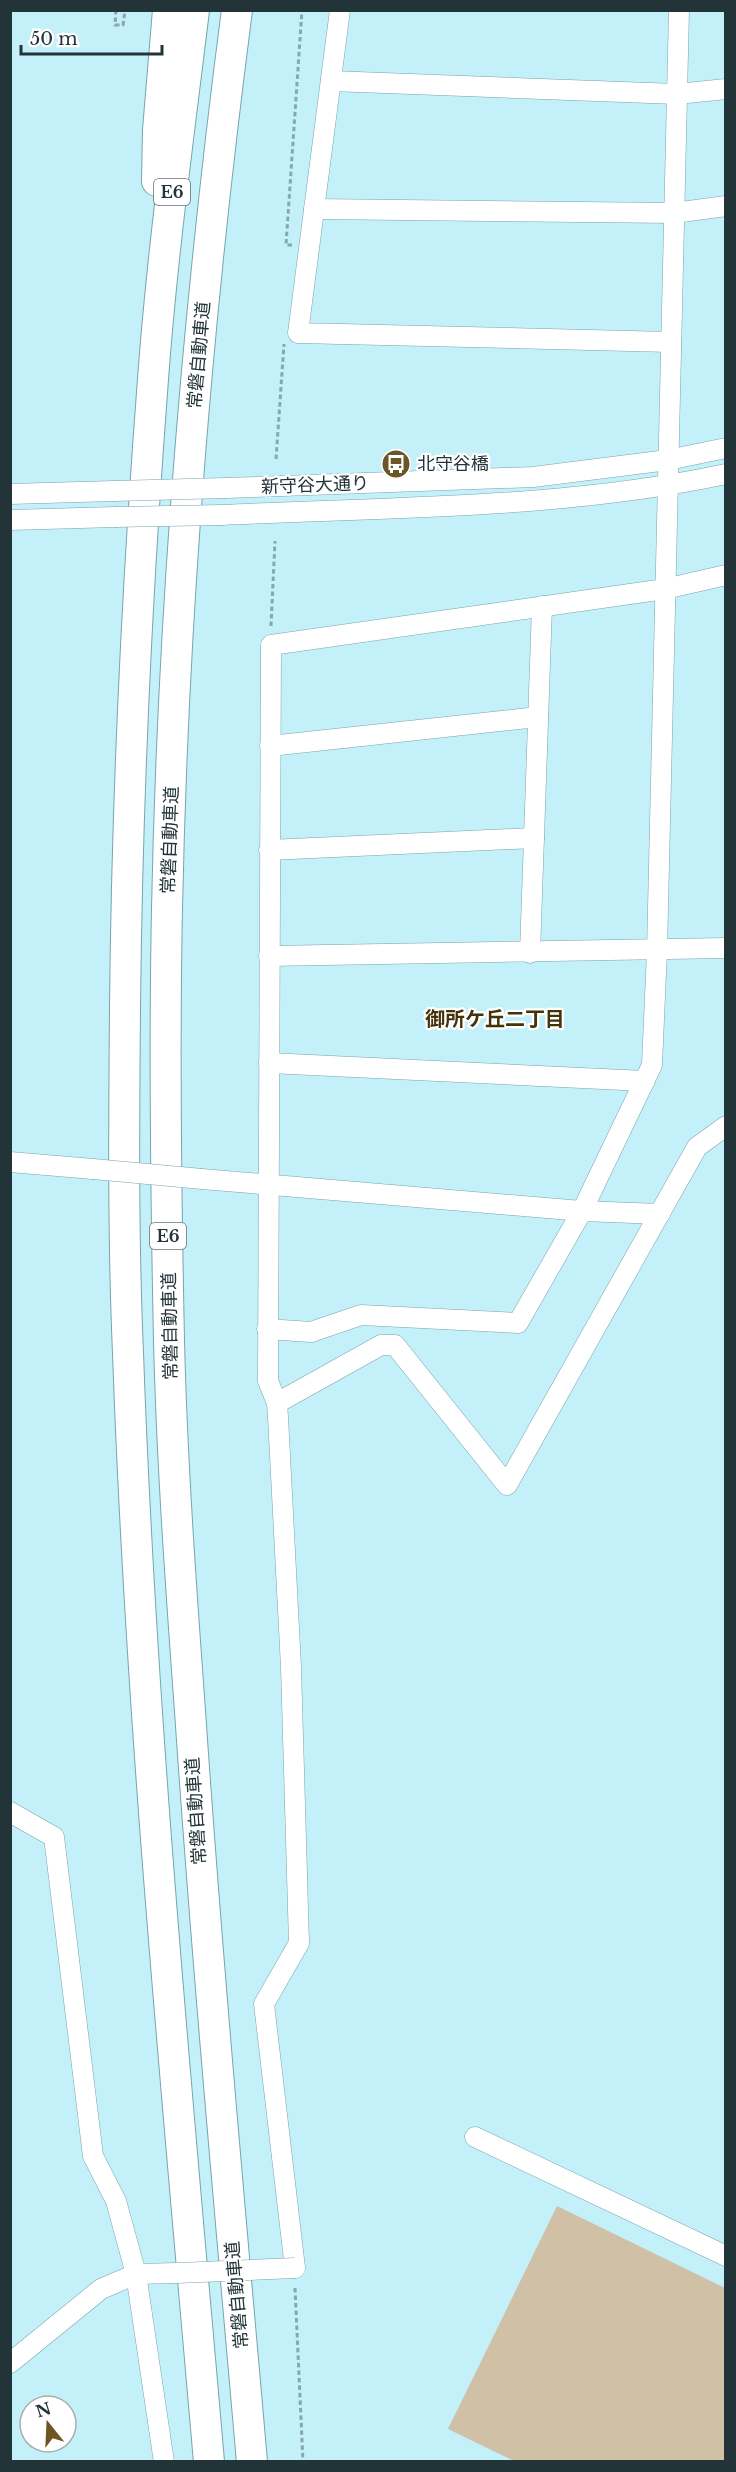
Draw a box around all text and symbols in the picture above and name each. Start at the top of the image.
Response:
scale bar [21,18,162,56]
text: 50 m [30,28,78,50]
road number: E6 [154,179,190,205]
street label: 常磐自動車道 [183,300,215,410]
bus stop icon: 北守谷橋 [380,448,412,480]
place label: 北守谷橋 [417,453,489,475]
street label: 新守谷大通り [261,472,369,498]
street label: 常磐自動車道 [157,786,183,894]
district label: 御所ケ丘二丁目 [425,1007,565,1031]
road number: E6 [150,1223,186,1249]
street label: 常磐自動車道 [158,1272,182,1380]
street label: 常磐自動車道 [181,1756,211,1866]
street label: 常磐自動車道 [221,2240,253,2350]
north arrow [18,2394,78,2454]
text: N [33,2398,54,2422]

